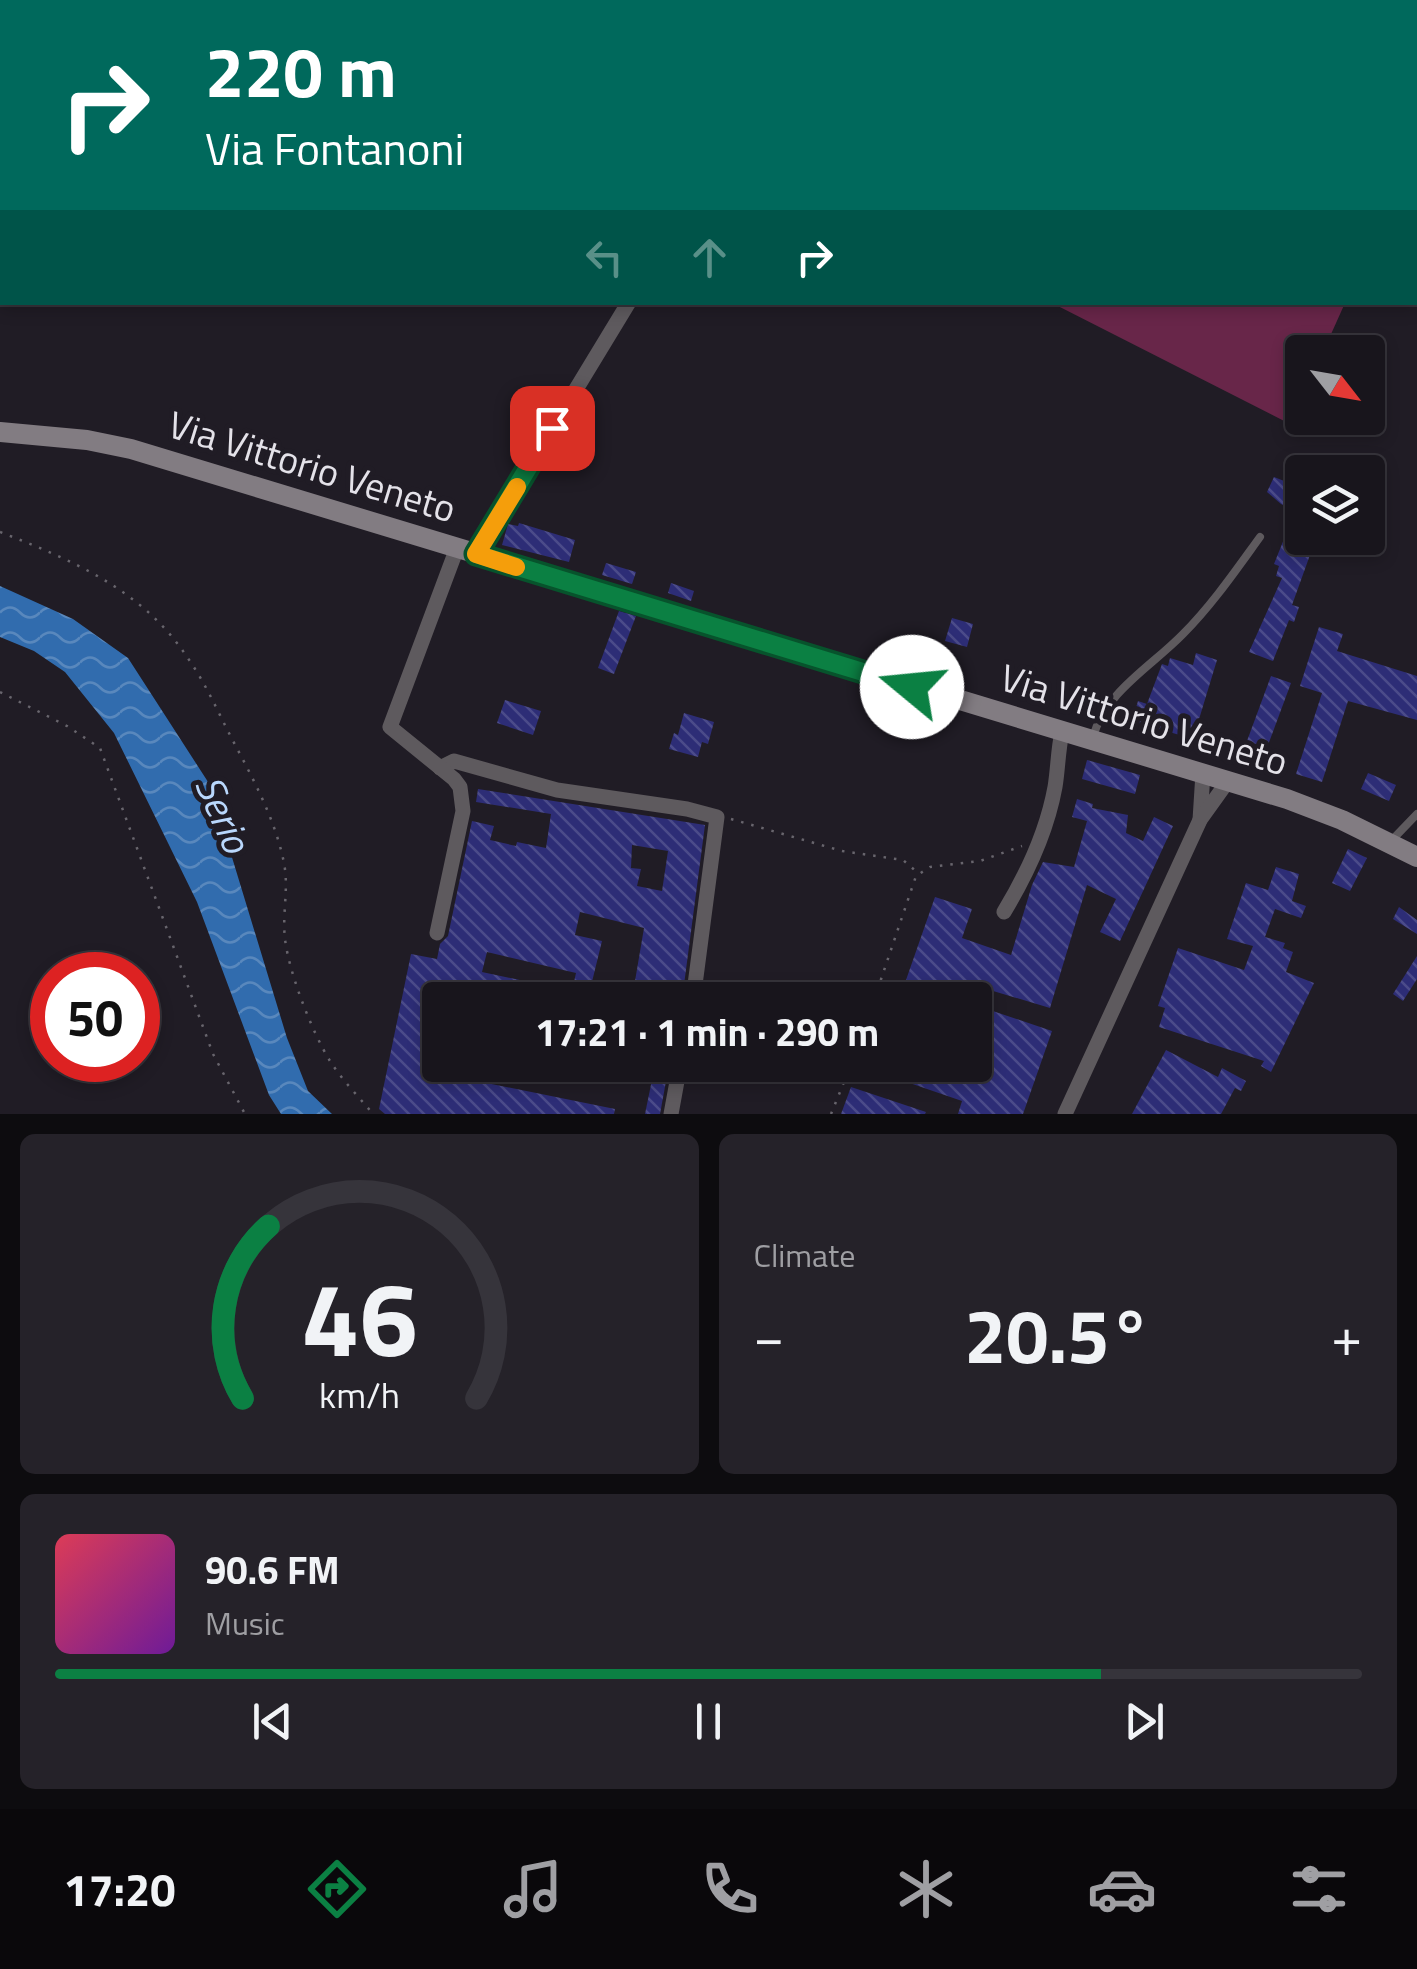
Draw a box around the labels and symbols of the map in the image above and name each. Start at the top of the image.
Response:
north arrow [1285,335,1385,435]
pin [510,386,595,471]
street label: Via Vittorio Veneto [161,395,463,537]
position arrow [860,635,964,739]
street label: Via Vittorio Veneto [993,648,1295,790]
water label: Serio [180,765,268,863]
speed limit sign: 50 [30,952,160,1082]

